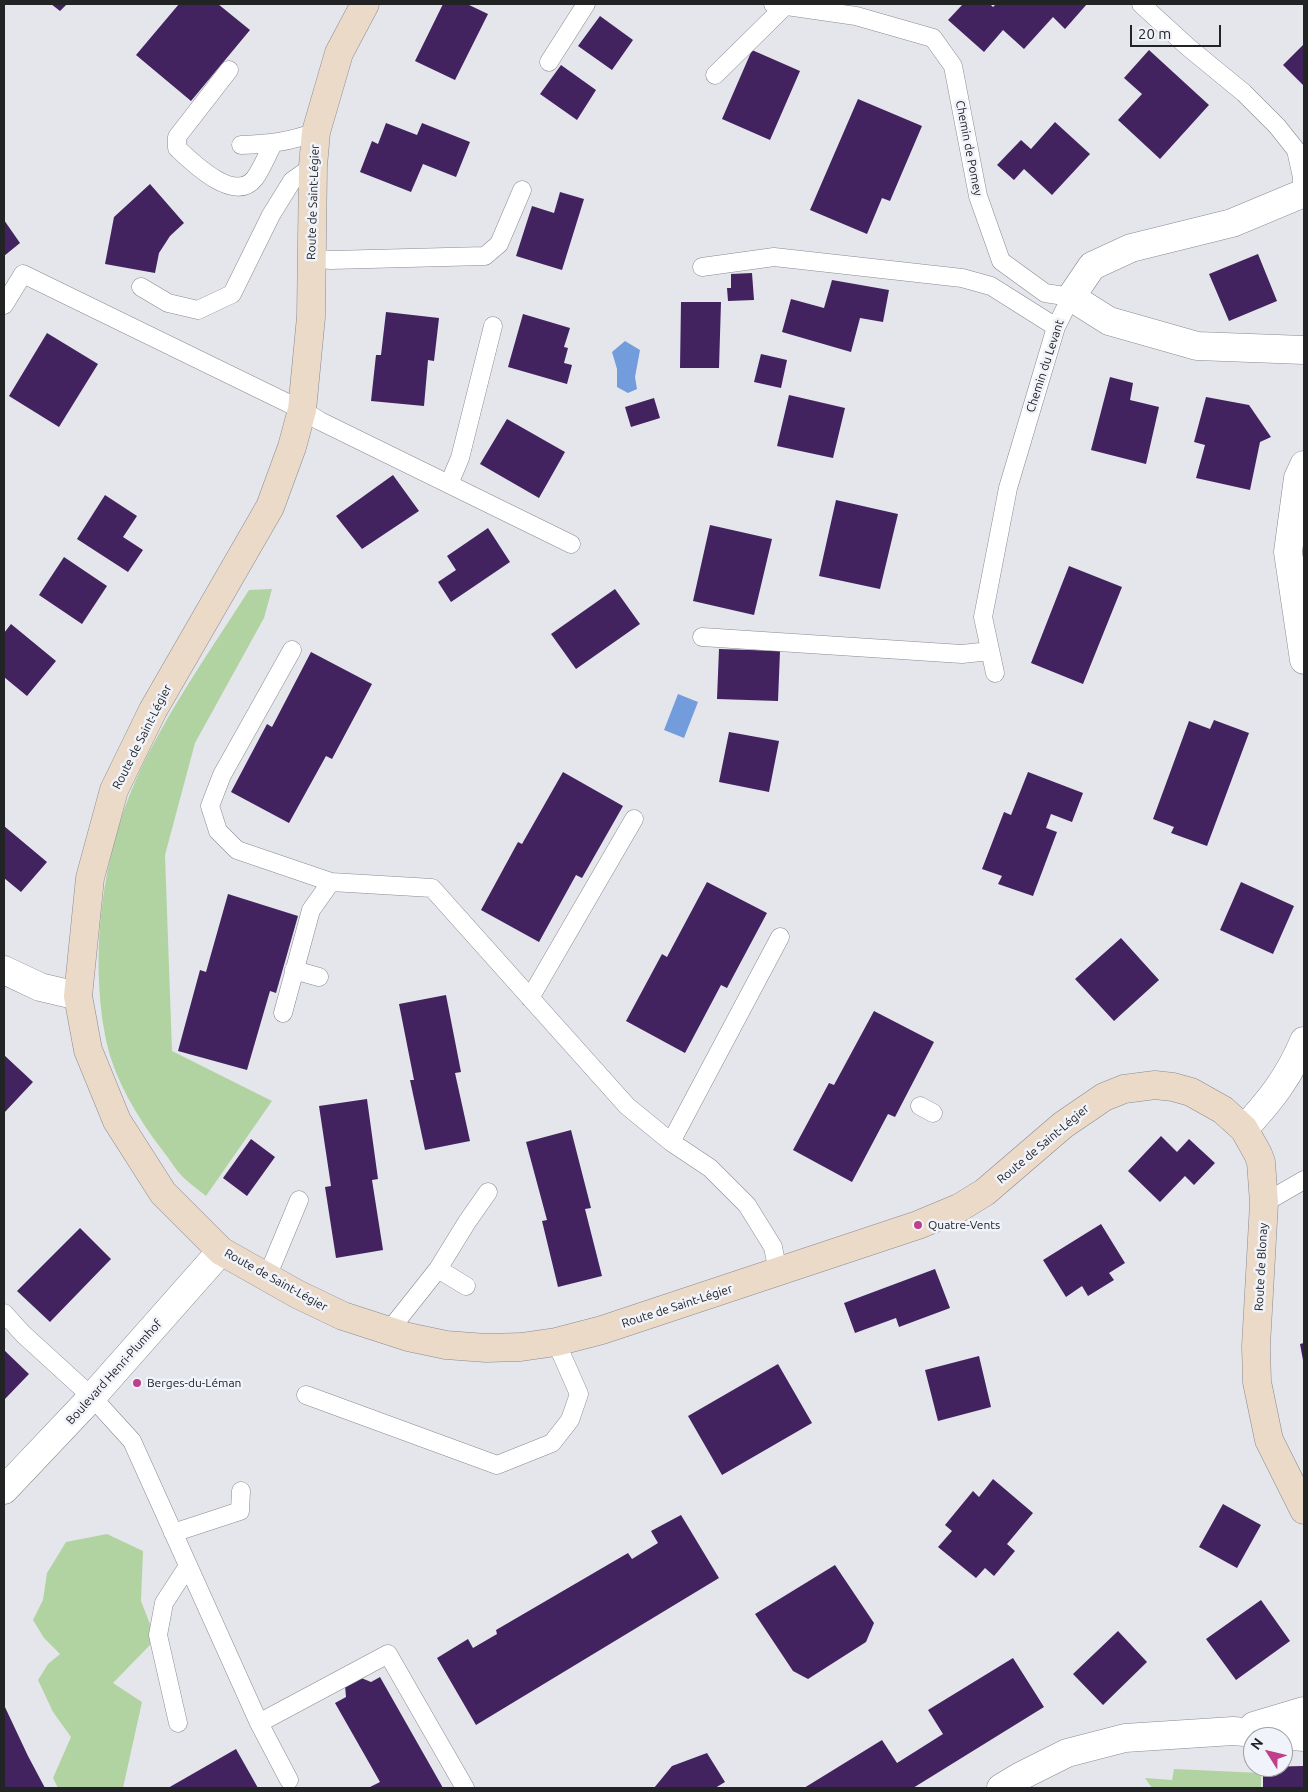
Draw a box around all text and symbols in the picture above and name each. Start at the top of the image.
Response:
scale bar [1133,15,1224,47]
text: 20 m [1138,25,1171,42]
street label: Chemin de Pomey [953,99,985,197]
street label: Route de Saint-Légier [304,144,322,260]
street label: Chemin du Levant [1023,318,1067,414]
street label: Route de Saint-Légier [109,682,175,792]
street label: Route de Saint-Légier [994,1101,1092,1187]
place label: Quatre-Vents [928,1218,1000,1232]
marker: Quatre-Vents [912,1219,924,1231]
street label: Route de Blonay [1251,1223,1271,1311]
street label: Route de Saint-Légier [222,1246,330,1314]
street label: Route de Saint-Légier [620,1281,734,1331]
street label: Boulevard Henri-Plumhof [63,1317,165,1427]
place label: Berges-du-Léman [147,1376,241,1390]
marker: Berges-du-Léman [131,1377,143,1389]
north arrow [1243,1727,1293,1777]
text: N [1247,1735,1266,1753]

